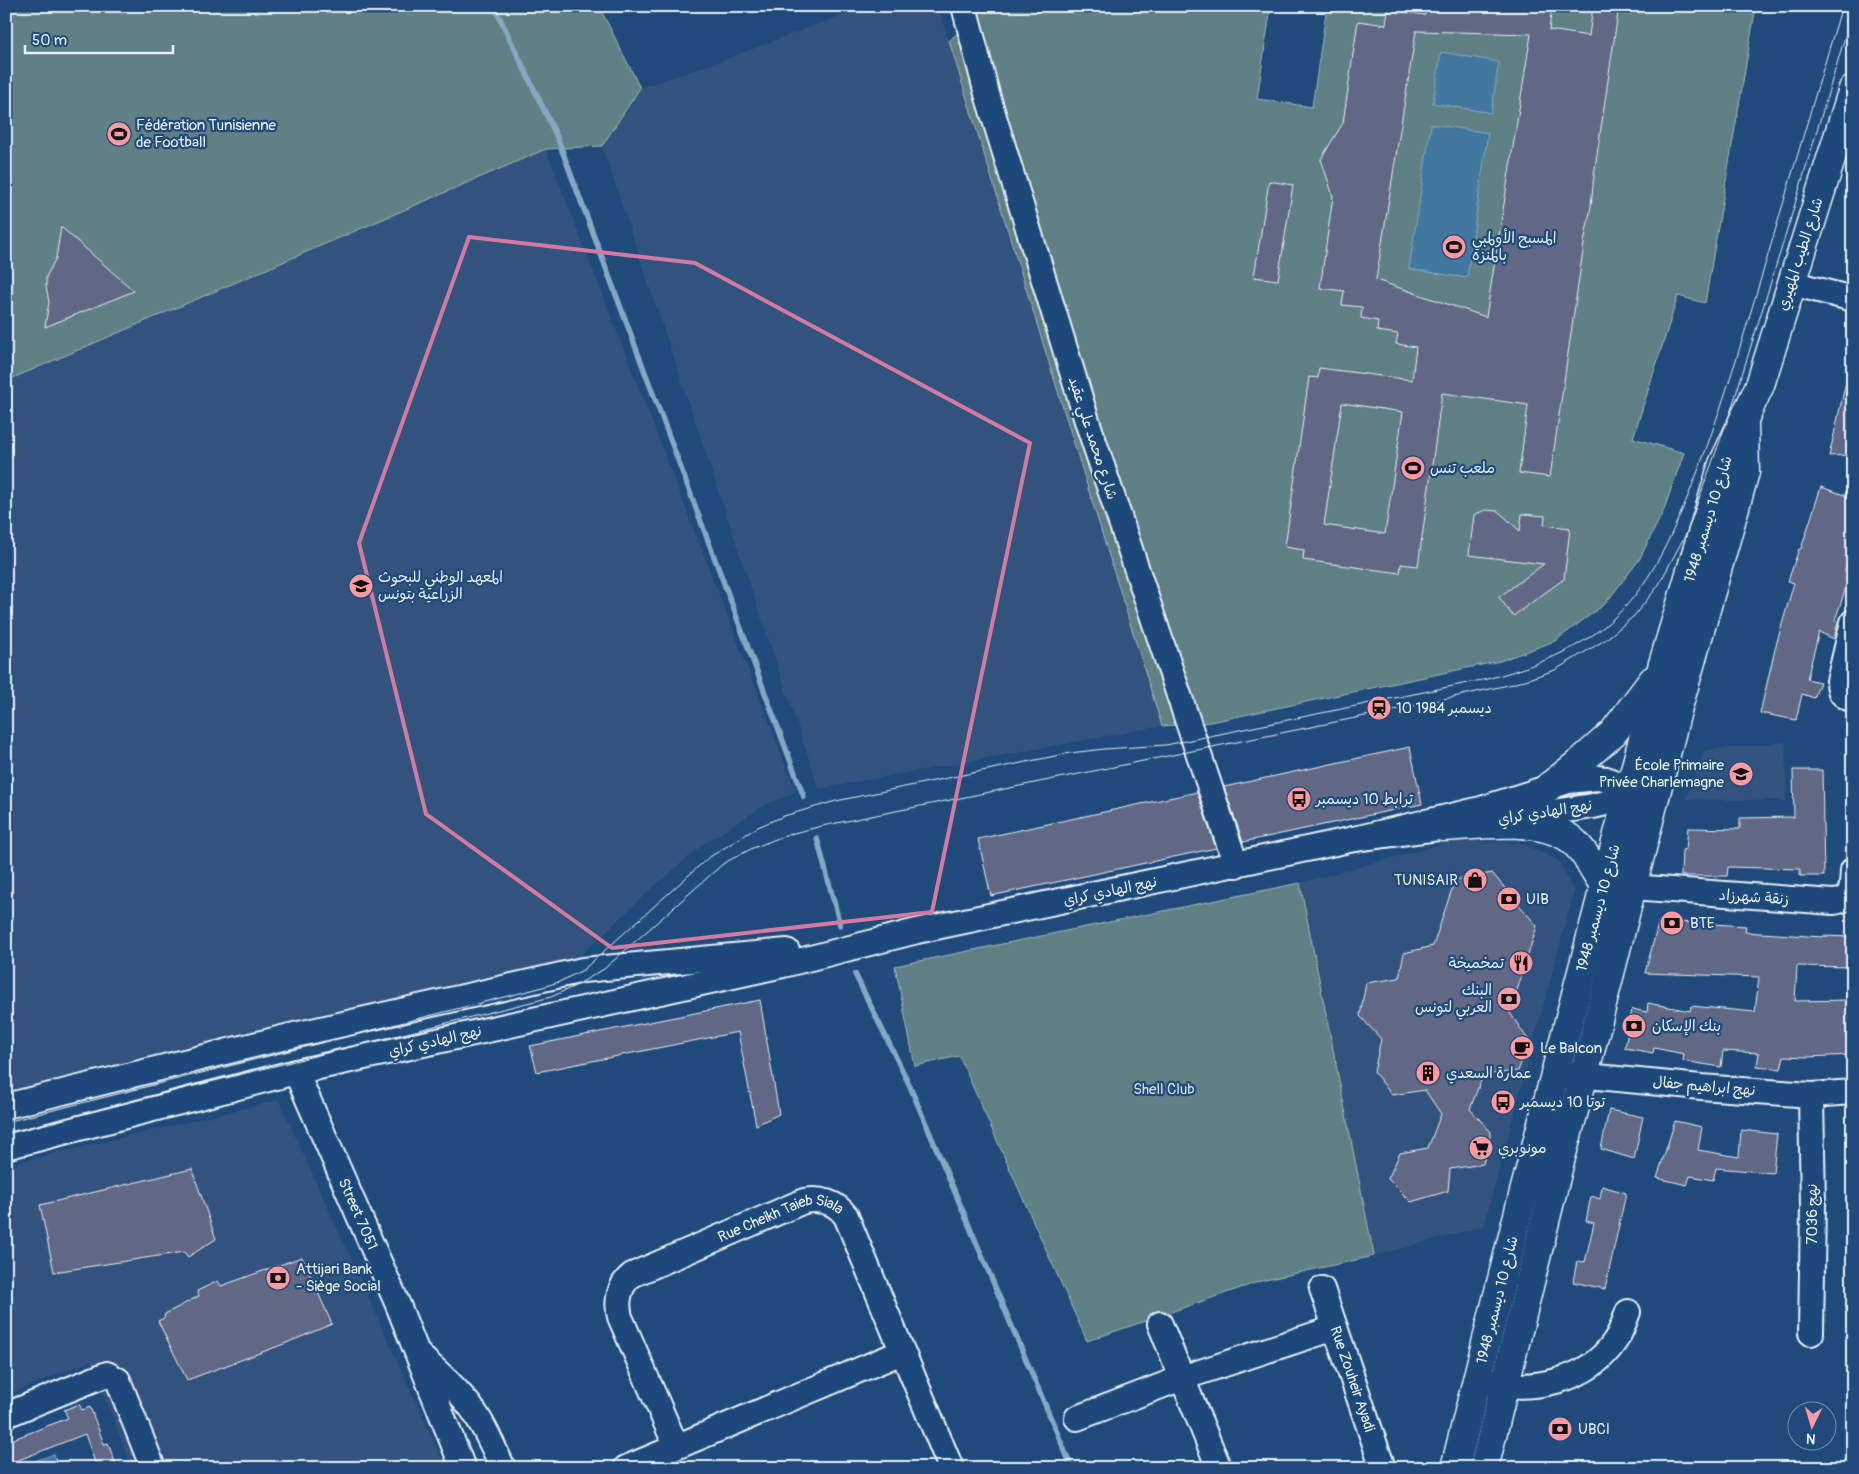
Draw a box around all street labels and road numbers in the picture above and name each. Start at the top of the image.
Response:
street label: شارع الطيب المهيري [1773,195,1829,313]
street label: شارع محمد علي عقيد [1061,374,1121,503]
street label: شارع 10 ديسمبر 1948 [1680,453,1737,585]
street label: نهج الهادي كراي [1496,796,1594,830]
street label: شارع 10 ديسمبر 1948 [1572,842,1625,974]
street label: نهج الهادي كراي [1061,872,1159,912]
street label: زنقة شهرزاد [1718,886,1790,909]
street label: نهج الهادي كراي [386,1021,484,1062]
street label: نهج ابراهيم جفال [1652,1073,1756,1102]
street label: Street 7051 [334,1175,382,1253]
street label: نهج 7036 [1803,1184,1822,1244]
street label: Rue Cheikh Taieb Siala [715,1191,848,1247]
street label: شارع 10 ديسمبر 1948 [1472,1234,1523,1366]
street label: Rue Zouheir Ayadi [1325,1324,1379,1435]

